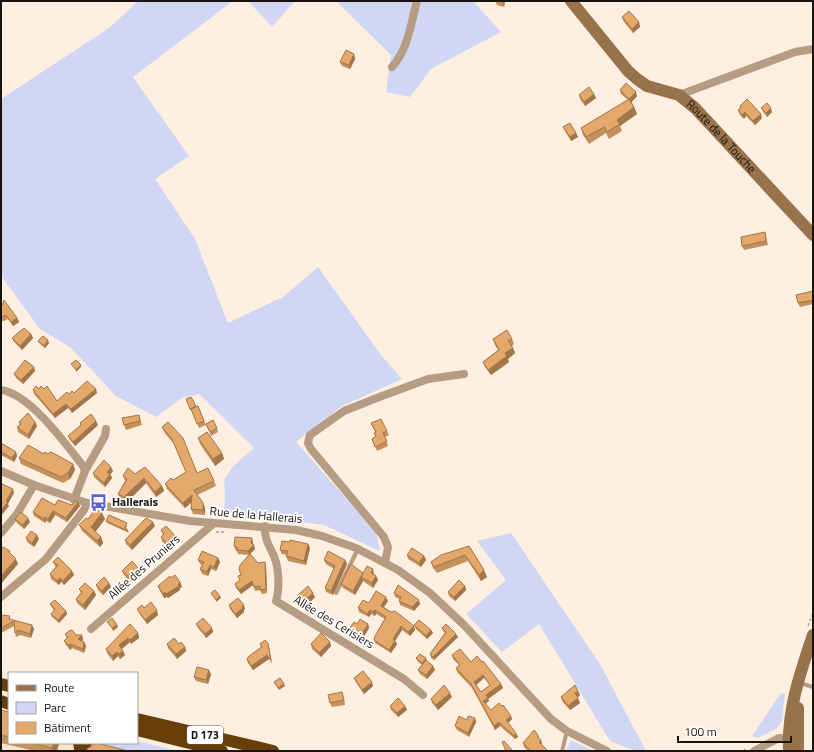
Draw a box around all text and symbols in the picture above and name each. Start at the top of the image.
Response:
street label: Route de la Touche [682,95,761,177]
bus stop icon: Hallerais [89,492,109,512]
place label: Hallerais [112,492,159,511]
street label: Rue de la Hallerais [209,501,304,528]
street label: Allée des Pruniers [103,529,184,604]
street label: Allée des Cerisiers [290,590,379,653]
legend [8,672,138,744]
text: Route [44,678,74,697]
text: Parc [44,698,66,717]
text: Bâtiment [44,718,92,737]
scale bar [678,718,791,744]
text: 100 m [684,722,717,741]
road number: D 173 [187,726,223,744]

